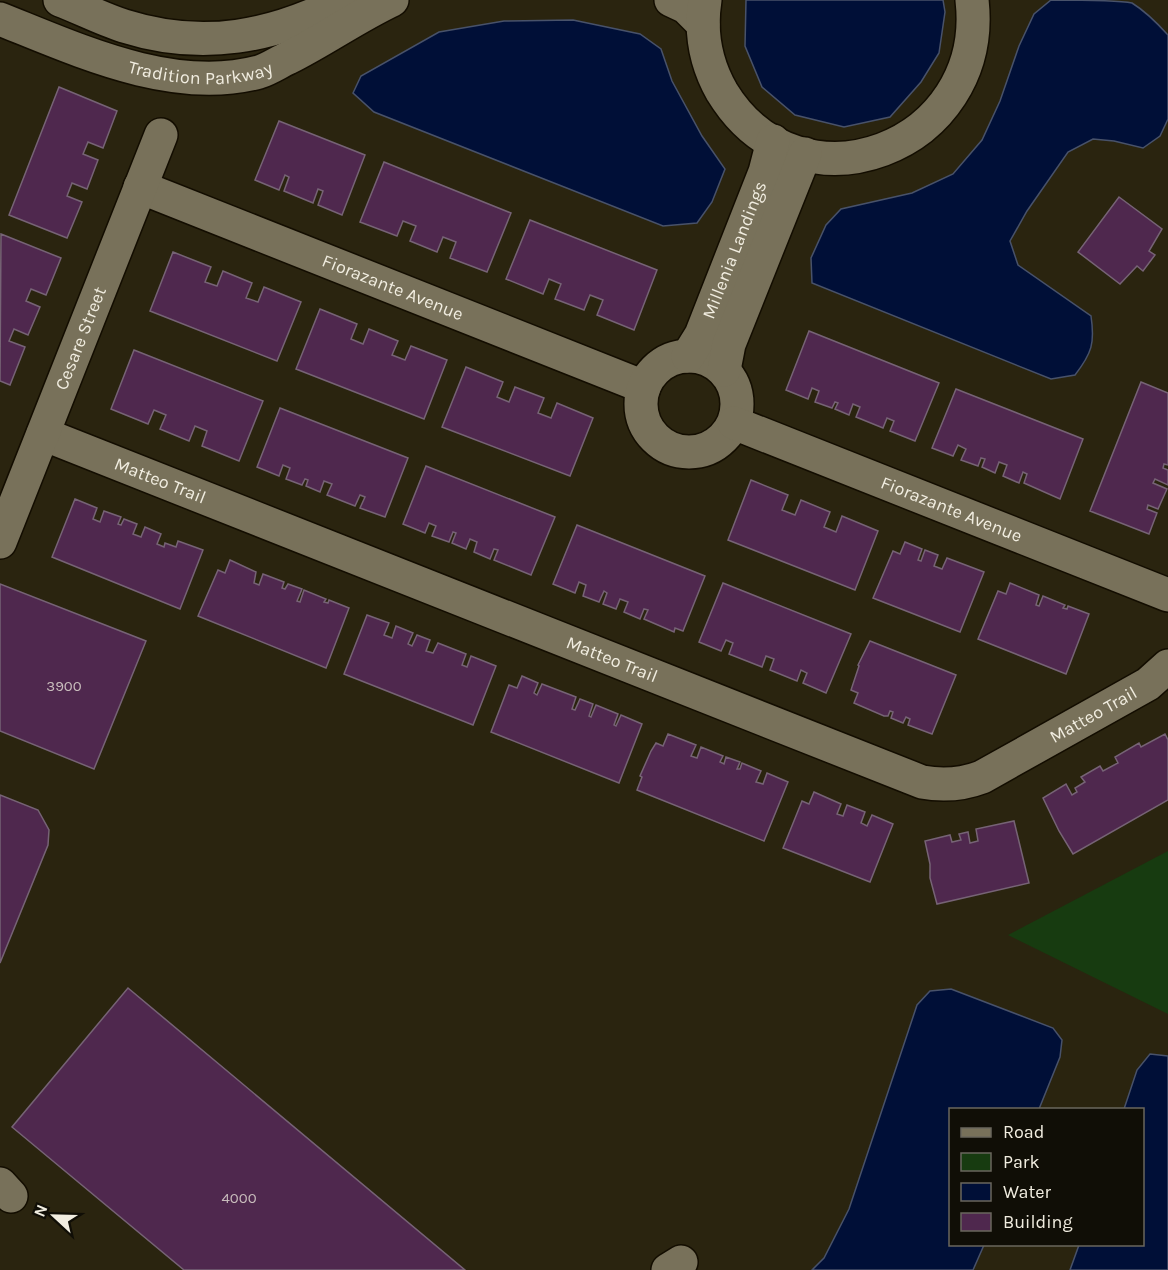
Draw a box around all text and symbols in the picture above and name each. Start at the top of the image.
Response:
street label: Tradition Parkway [126,56,277,89]
street label: Millenia Landings [697,178,771,322]
street label: Fiorazante Avenue [319,249,467,325]
street label: Cesare Street [50,283,111,393]
street label: Matteo Trail [111,452,209,508]
street label: Fiorazante Avenue [878,471,1025,547]
street label: Matteo Trail [563,631,661,687]
house number: 3900 [46,677,82,695]
street label: Matteo Trail [1046,681,1141,748]
legend [949,1108,1144,1246]
text: Road [1003,1121,1044,1143]
text: Park [1003,1151,1040,1173]
text: Water [1003,1181,1051,1203]
north arrow [24,1186,84,1246]
house number: 4000 [221,1189,257,1207]
text: N [30,1202,52,1219]
text: Building [1003,1211,1073,1233]

